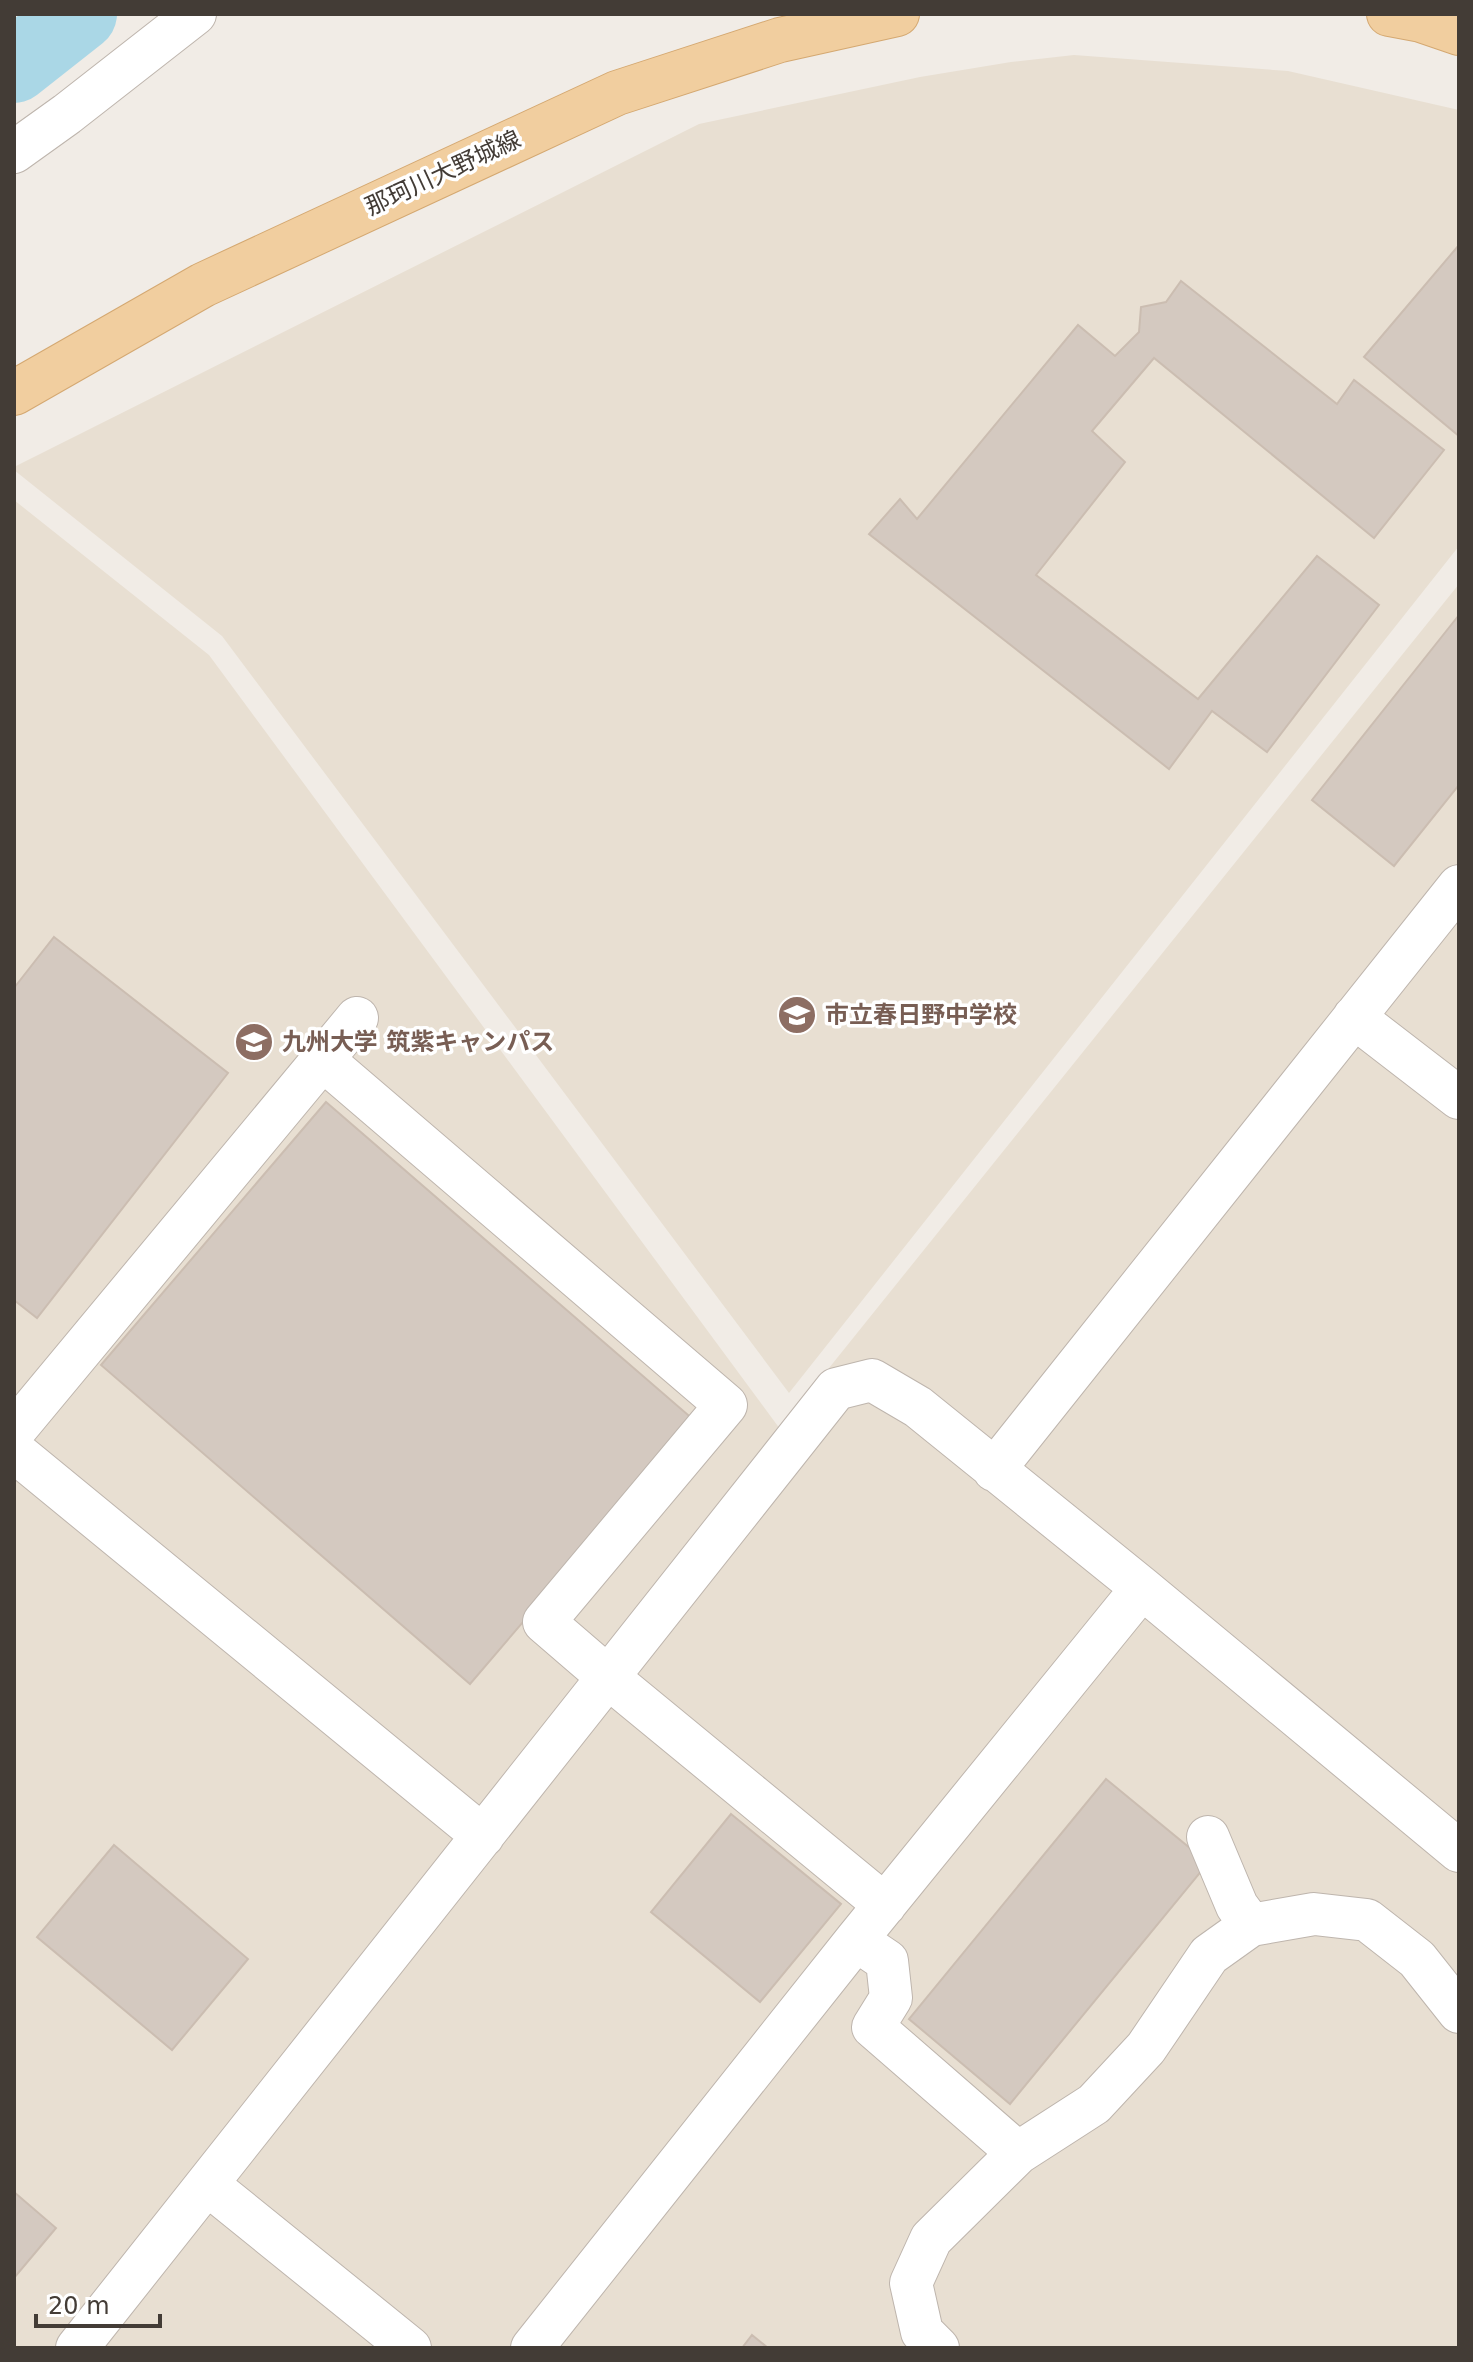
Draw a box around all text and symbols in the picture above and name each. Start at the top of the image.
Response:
street label: 那珂川大野城線 [361,125,525,221]
school or university icon: 市立春日野中学校 [776,994,818,1036]
place label: 市立春日野中学校 [825,1001,1017,1029]
school or university icon: 九州大学 筑紫キャンパス [233,1021,275,1063]
place label: 九州大学 筑紫キャンパス [282,1028,554,1056]
scale bar [36,2278,160,2328]
text: 20 m [48,2292,110,2320]

